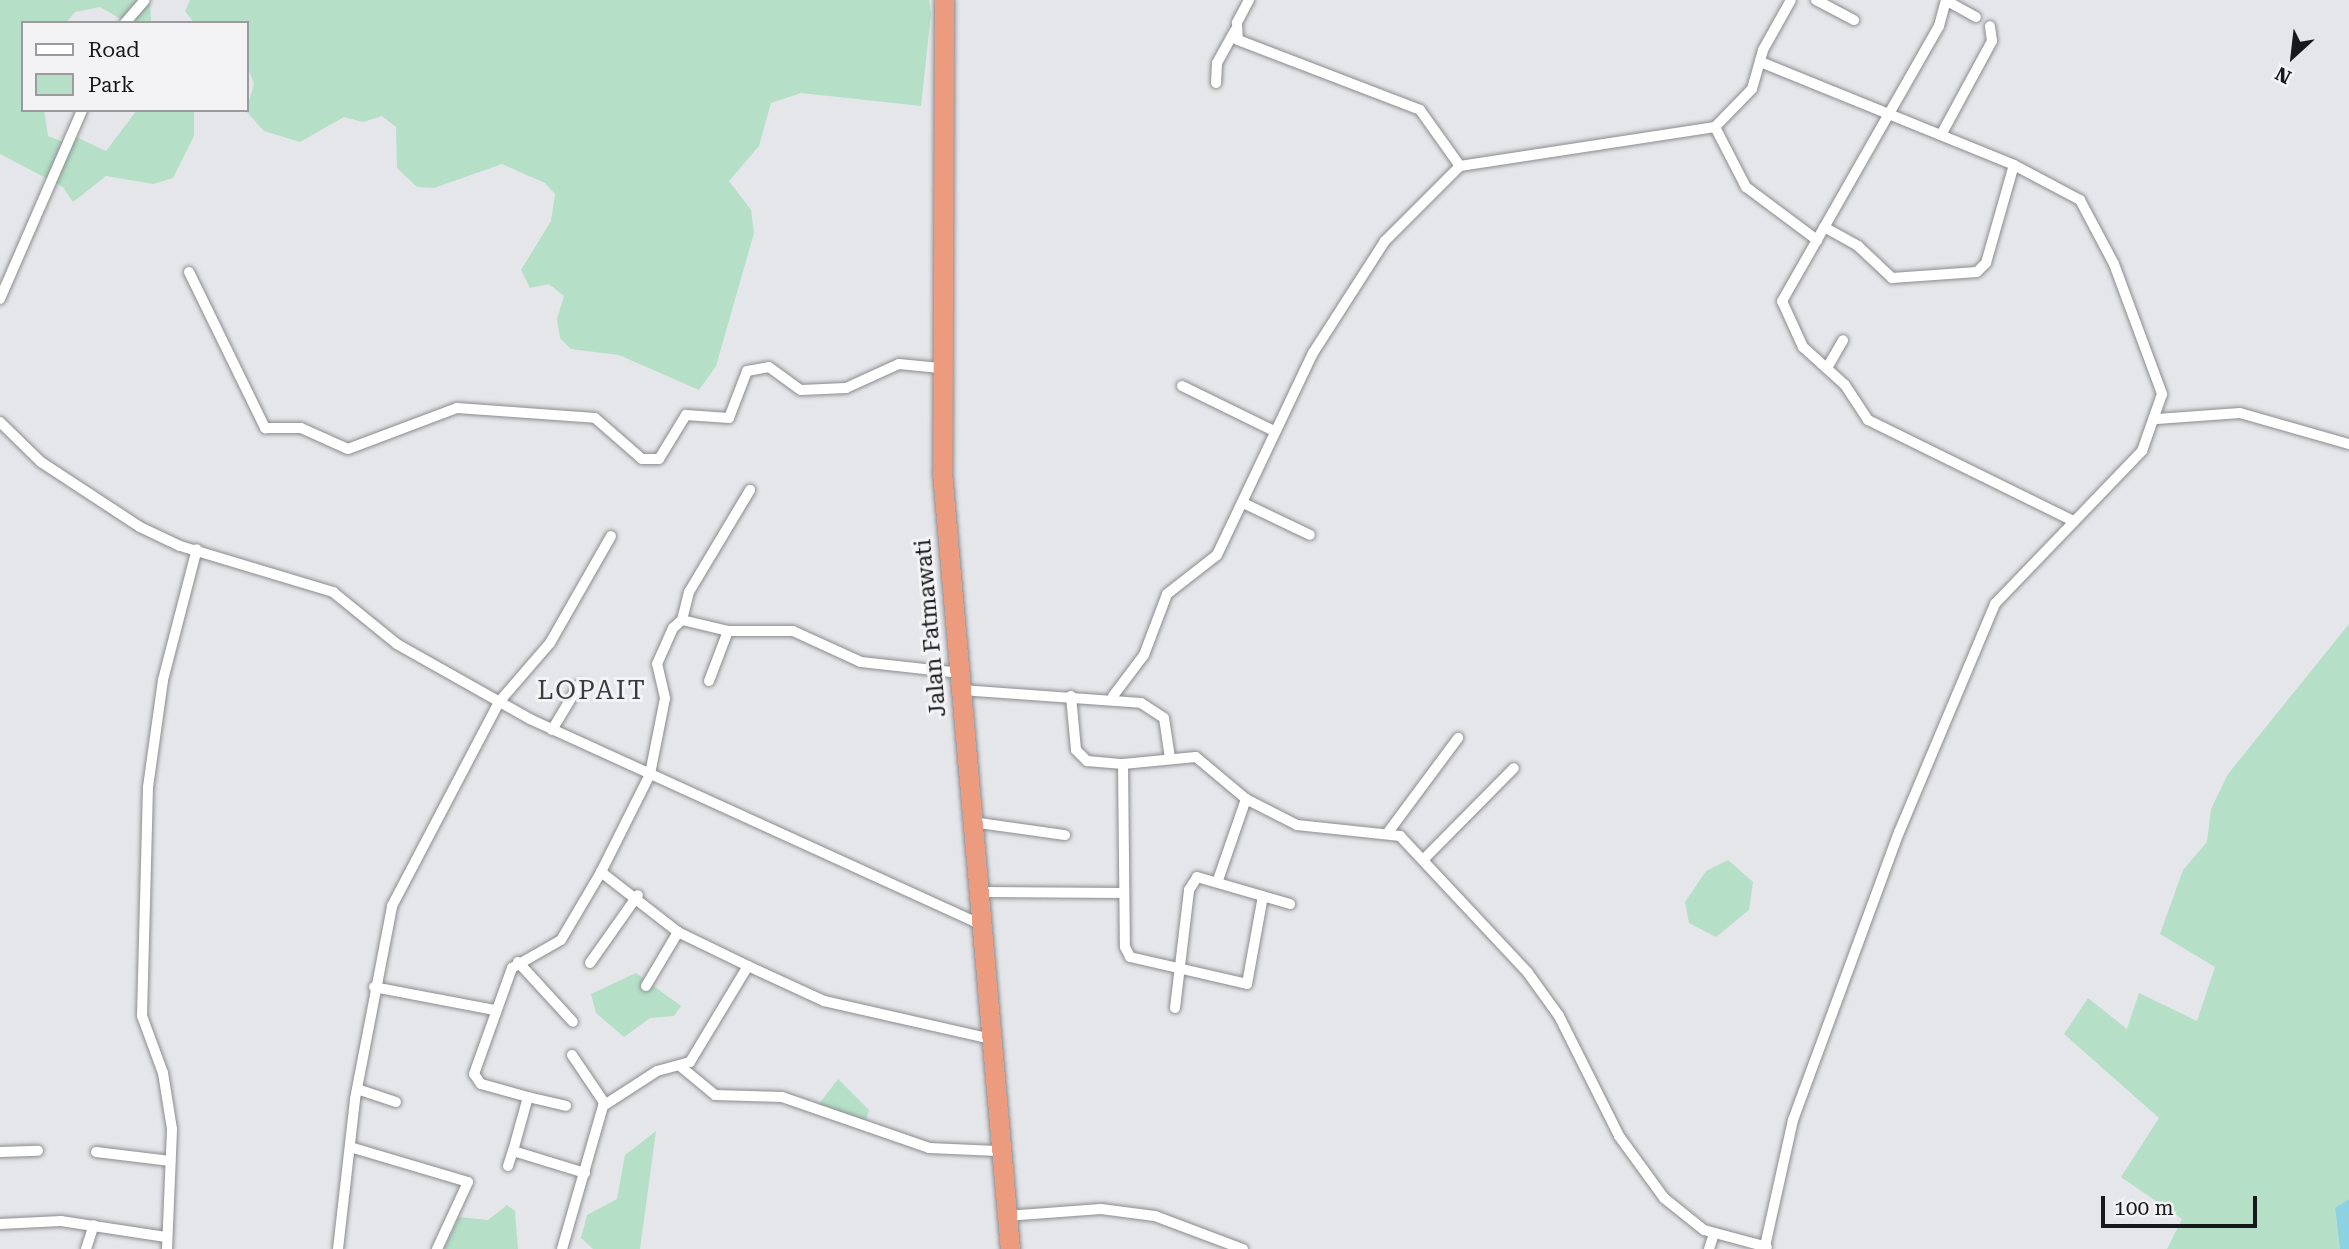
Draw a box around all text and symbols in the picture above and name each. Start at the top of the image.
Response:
legend [21,21,248,112]
north arrow [2258,21,2328,91]
text: Road [88,38,140,62]
text: N [2272,62,2295,89]
text: Park [88,73,134,97]
street label: Jalan Fatmawati [909,538,953,718]
district label: LOPAIT [538,675,646,707]
scale bar [2104,1182,2260,1226]
text: 100 m [2114,1196,2174,1220]

